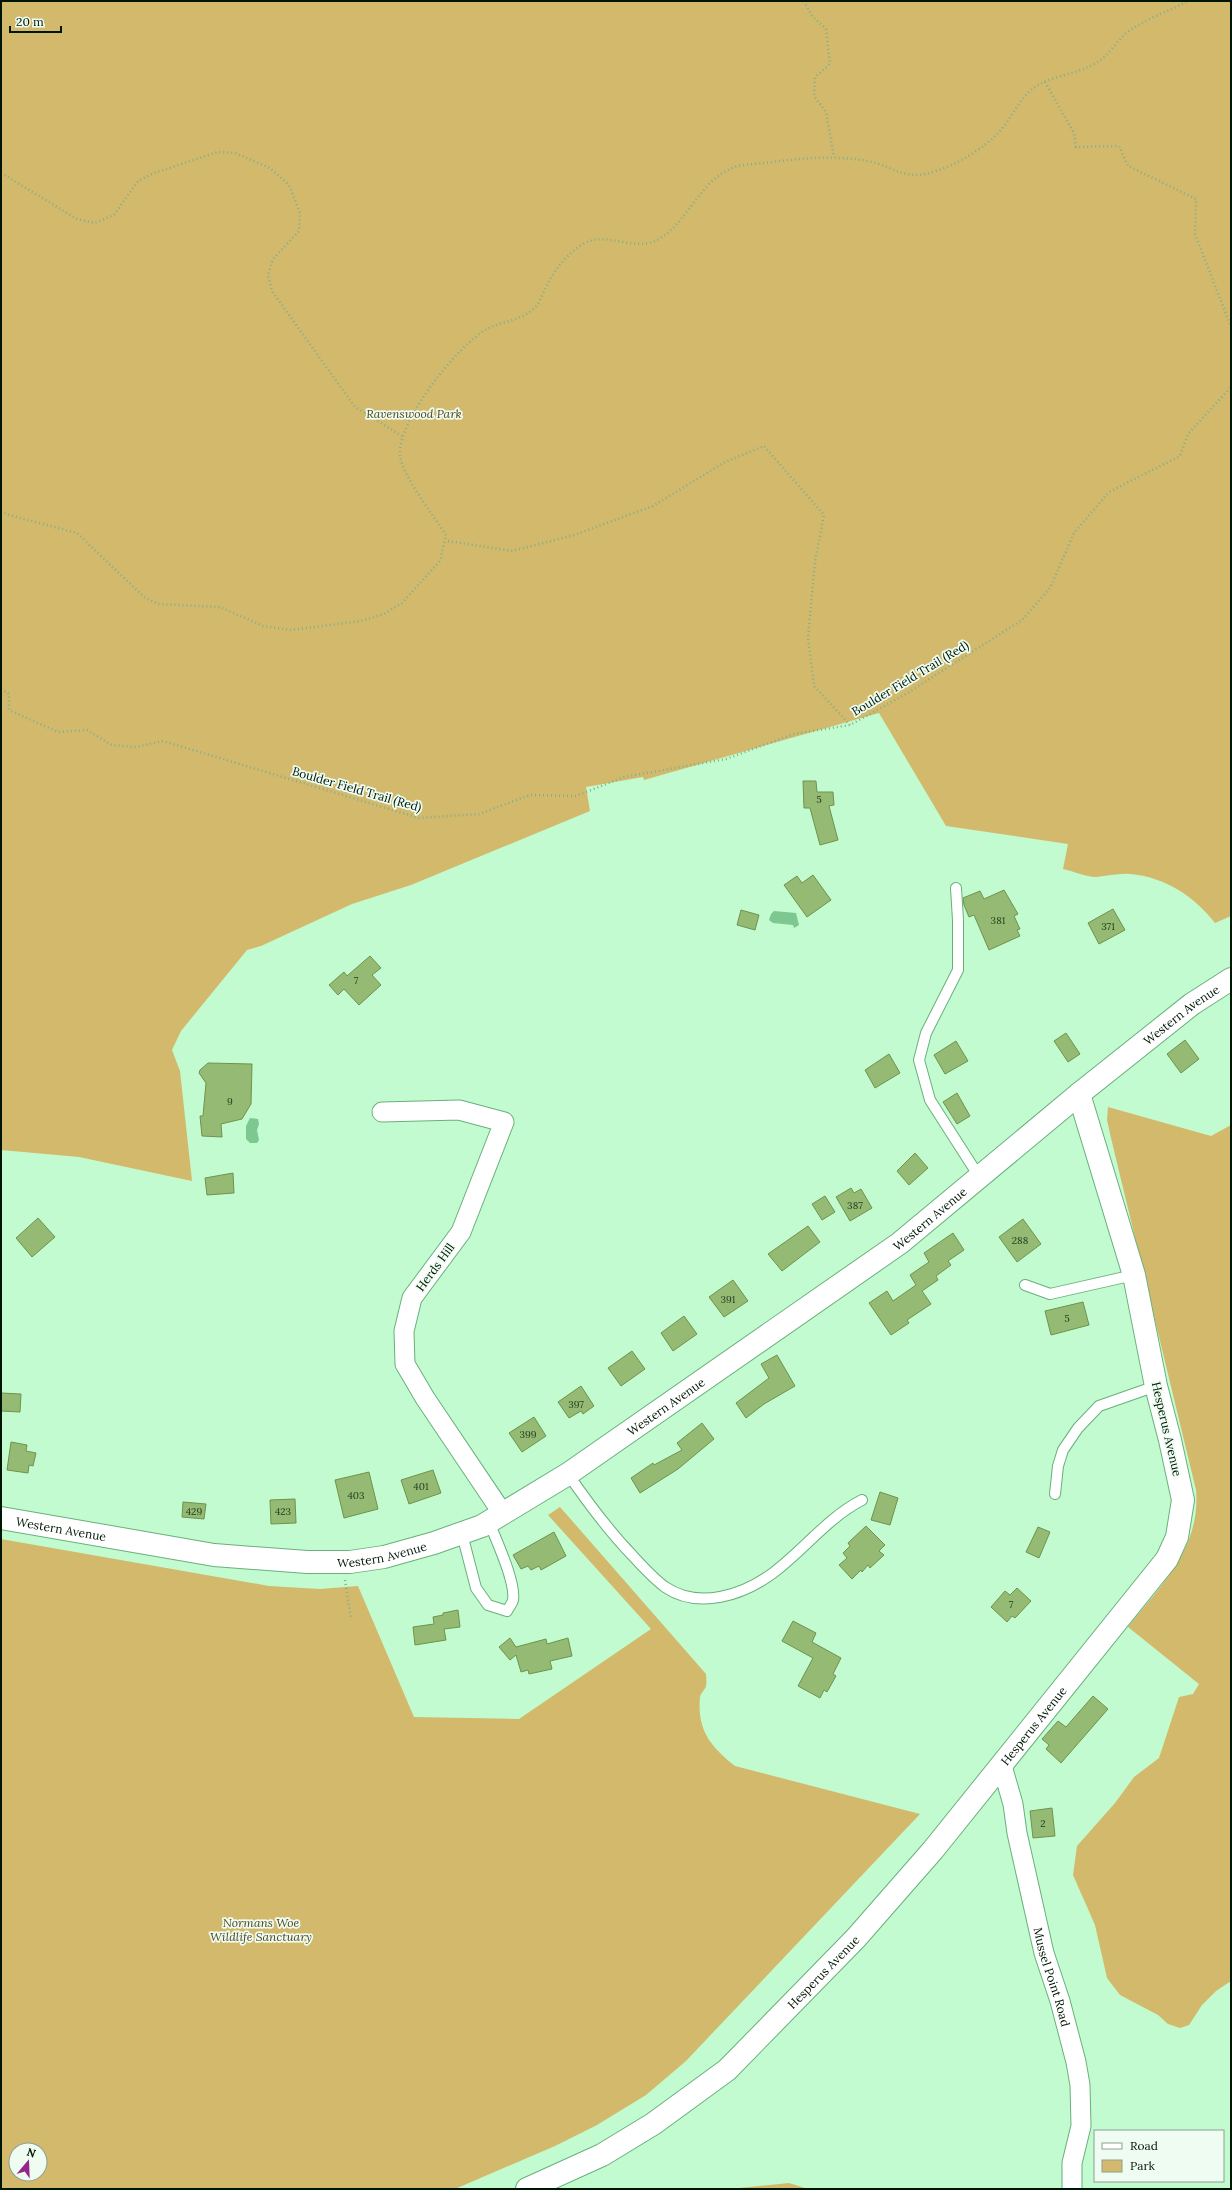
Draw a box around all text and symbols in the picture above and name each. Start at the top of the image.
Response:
scale bar [10,8,61,34]
text: 20 m [16,14,44,29]
park label: Ravenswood Park [366,406,462,421]
street label: Boulder Field Trail (Red) [849,637,972,720]
street label: Boulder Field Trail (Red) [290,763,424,816]
house number: 5 [816,793,822,806]
house number: 381 [991,914,1006,927]
house number: 371 [1101,920,1115,933]
house number: 7 [354,974,359,987]
street label: Western Avenue [1140,981,1222,1048]
house number: 9 [227,1095,233,1108]
street label: Western Avenue [890,1183,970,1253]
house number: 387 [847,1199,863,1212]
house number: 288 [1012,1234,1029,1247]
street label: Herds Hill [413,1240,457,1294]
house number: 391 [721,1293,736,1306]
house number: 5 [1064,1312,1070,1325]
street label: Western Avenue [624,1374,708,1438]
street label: Hesperus Avenue [1149,1380,1185,1478]
house number: 397 [568,1398,584,1411]
house number: 399 [519,1428,537,1441]
house number: 401 [413,1480,429,1493]
house number: 403 [347,1489,365,1502]
house number: 429 [186,1505,203,1518]
house number: 423 [275,1505,292,1518]
street label: Western Avenue [15,1513,108,1544]
street label: Western Avenue [337,1538,429,1570]
house number: 7 [1009,1598,1014,1611]
street label: Hesperus Avenue [997,1683,1070,1768]
house number: 2 [1040,1817,1046,1830]
park label: Normans Woe Wildlife Sanctuary [210,1915,312,1944]
street label: Mussel Point Road [1031,1926,1074,2028]
street label: Hesperus Avenue [784,1932,863,2012]
legend [1094,2130,1224,2182]
text: Road [1130,2138,1158,2153]
north arrow [8,2142,48,2182]
text: N [25,2145,38,2161]
text: Park [1130,2158,1156,2173]

